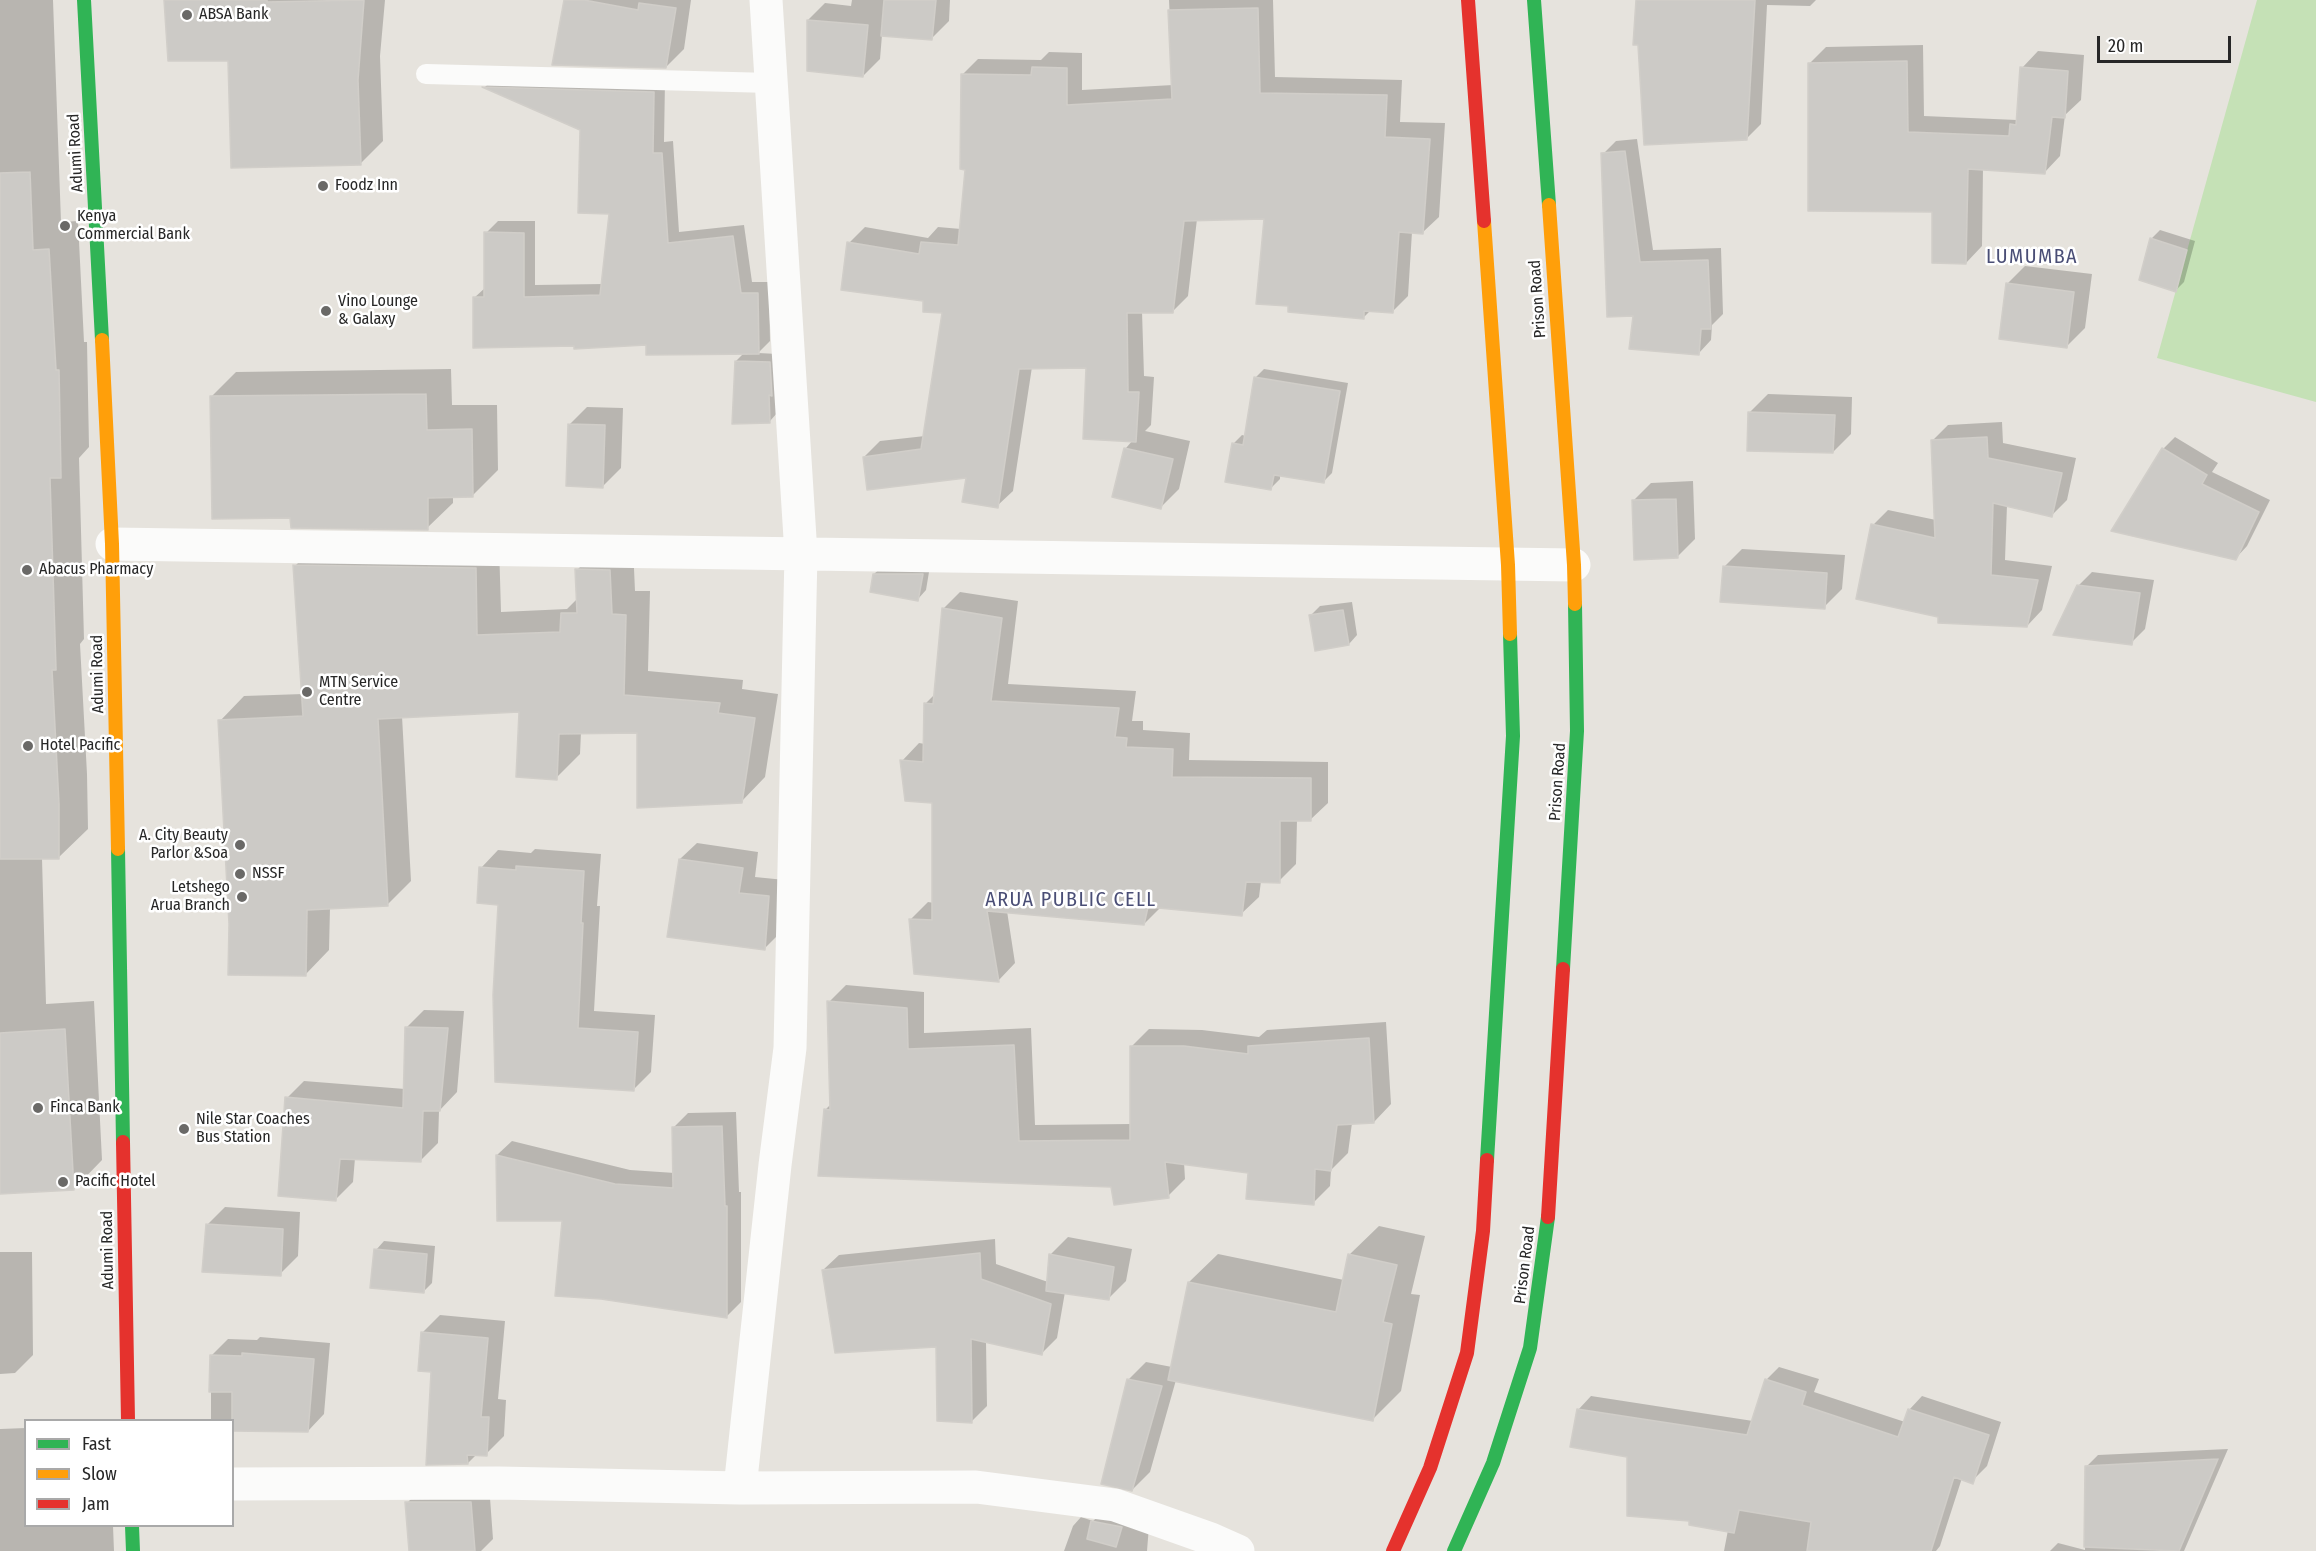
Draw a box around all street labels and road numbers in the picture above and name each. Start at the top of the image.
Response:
street label: Adumi Road [64,113,88,193]
street label: Prison Road [1526,259,1550,339]
street label: Adumi Road [88,635,108,713]
street label: Prison Road [1546,742,1570,822]
street label: Adumi Road [98,1211,118,1289]
street label: Prison Road [1511,1225,1539,1305]

